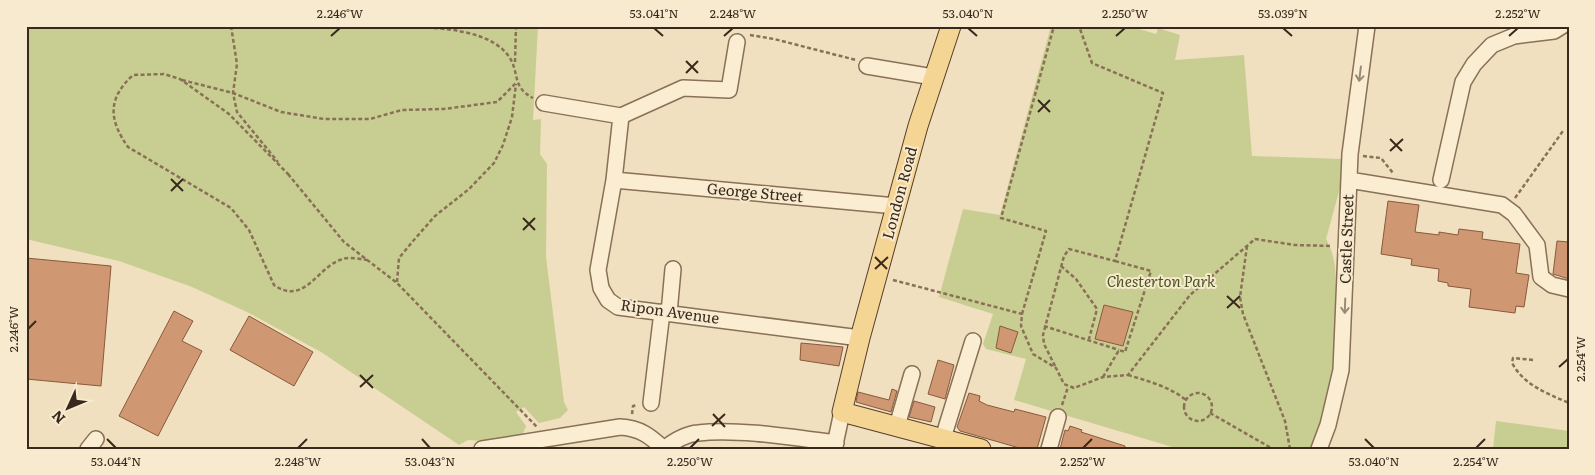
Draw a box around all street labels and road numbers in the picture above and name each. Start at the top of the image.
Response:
street label: London Road [875,144,922,241]
street label: George Street [706,176,804,207]
street label: Castle Street [1332,194,1359,284]
street label: Ripon Avenue [619,292,721,329]

